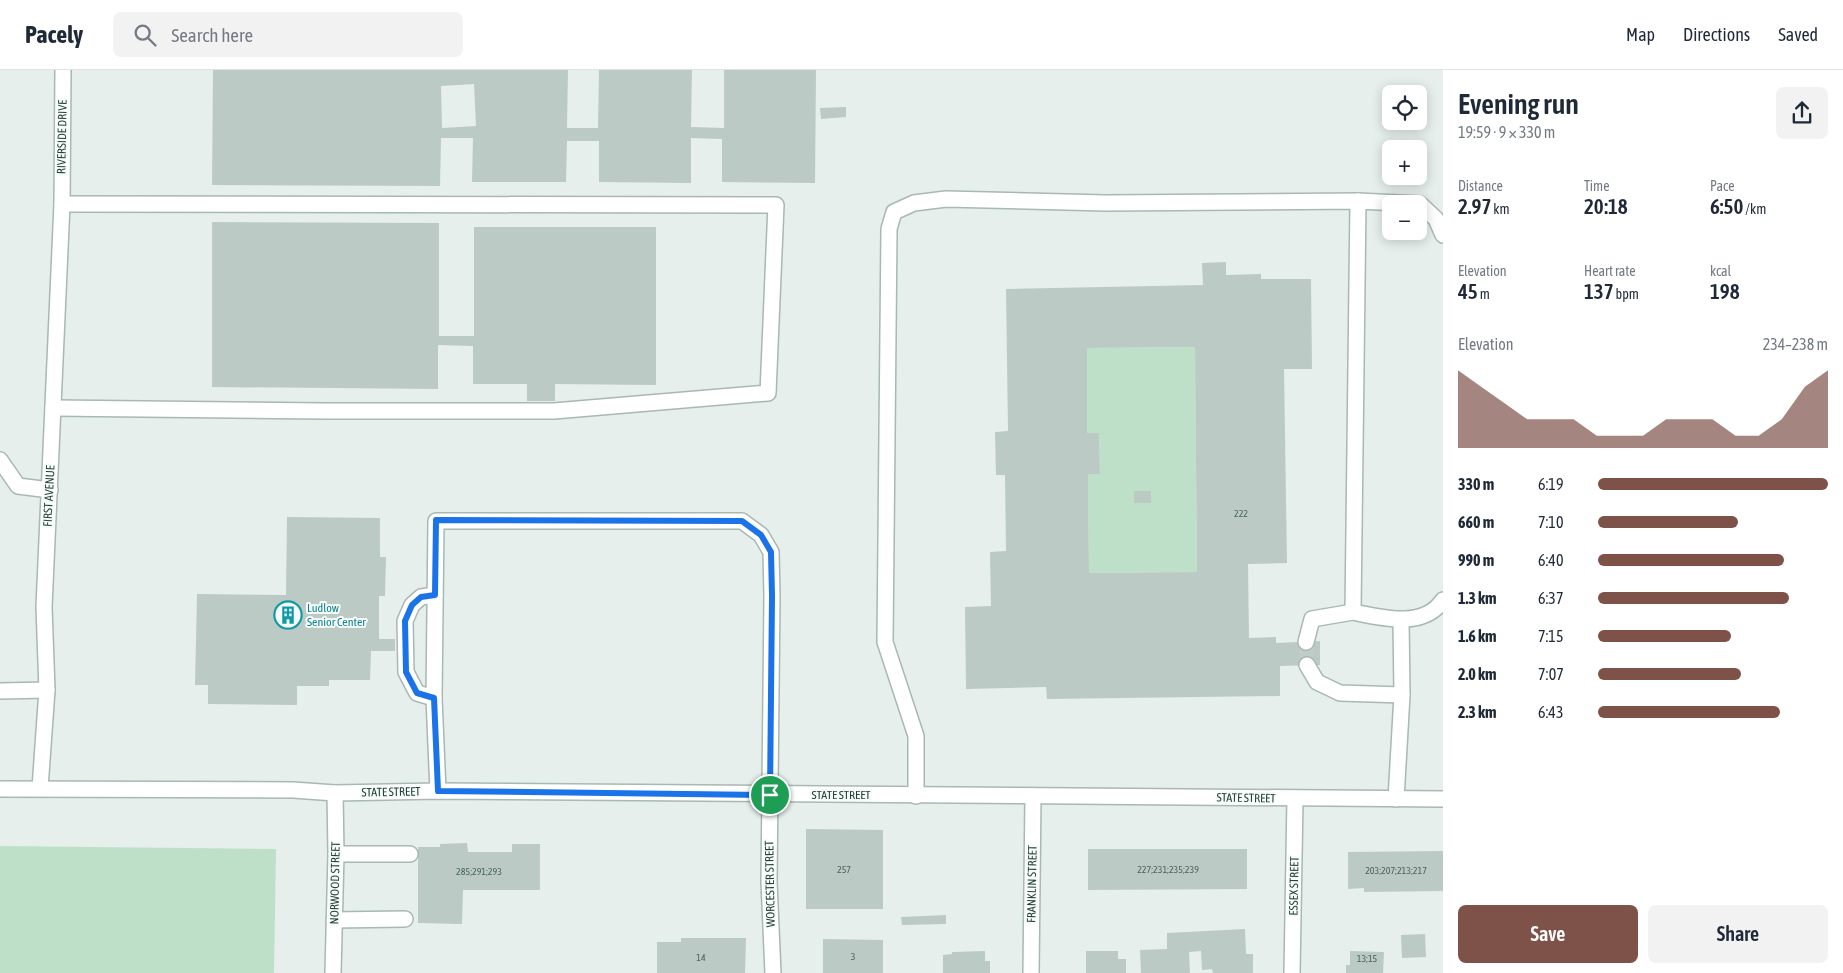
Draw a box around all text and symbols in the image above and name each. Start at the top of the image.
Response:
search box [113,12,463,57]
text: Pacely [25,21,83,48]
icon: search [131,21,159,49]
text: Search here [171,24,253,46]
text: Map [1626,24,1655,45]
text: Directions [1683,24,1750,45]
text: Saved [1778,24,1818,45]
map controls [1382,85,1427,240]
button: locate [1382,85,1427,130]
button: share [1776,87,1828,139]
text: Evening run [1458,88,1579,120]
street label: RIVERSIDE DRIVE [54,100,70,174]
text: 19:59 · 9 × 330 m [1458,123,1555,141]
button: + [1382,140,1427,185]
text: Distance [1458,178,1503,194]
text: Time [1584,178,1610,194]
text: Pace [1710,178,1735,194]
text: 2.97 [1458,194,1491,218]
text: 20:18 [1584,194,1628,218]
text: 6:50 [1710,194,1743,218]
button: − [1382,195,1427,240]
text: km [1491,201,1510,217]
text: /km [1743,201,1766,217]
text: Elevation [1458,263,1507,279]
text: Heart rate [1584,263,1636,279]
text: kcal [1710,263,1731,279]
text: 45 [1458,279,1478,303]
text: 137 [1584,279,1614,303]
text: 198 [1710,279,1740,303]
text: m [1478,286,1490,302]
text: bpm [1614,286,1639,302]
text: Elevation [1458,335,1513,353]
text: 234–238 m [1763,335,1828,353]
street label: FIRST AVENUE [40,465,58,527]
text: 330 m [1458,475,1494,493]
text: 6:19 [1538,475,1563,493]
house number: 222 [1234,508,1248,519]
text: 660 m [1458,513,1494,531]
text: 7:10 [1538,513,1563,531]
text: 990 m [1458,551,1494,569]
text: 6:40 [1538,551,1563,569]
text: 1.3 km [1458,589,1497,607]
text: 6:37 [1538,589,1563,607]
building icon: Ludlow Senior Center [273,600,303,630]
place label: Ludlow Senior Center [307,601,366,629]
text: 1.6 km [1458,627,1497,645]
text: 7:15 [1538,627,1563,645]
text: 2.0 km [1458,665,1497,683]
text: 7:07 [1538,665,1564,683]
text: 2.3 km [1458,703,1497,721]
text: 6:43 [1538,703,1563,721]
pin [749,774,791,816]
icon: arrive [756,781,784,809]
street label: STATE STREET [361,784,421,800]
street label: STATE STREET [811,788,871,802]
street label: STATE STREET [1216,790,1276,806]
street label: WORCESTER STREET [762,840,778,928]
street label: NORWOOD STREET [327,841,343,924]
street label: FRANKLIN STREET [1024,844,1040,923]
street label: ESSEX STREET [1286,856,1302,916]
house number: 257 [837,864,851,875]
house number: 227;231;235;239 [1137,864,1199,875]
house number: 203;207;213;217 [1365,865,1427,876]
house number: 285;291;293 [456,866,502,877]
button: Save [1458,905,1638,963]
button: Share [1648,905,1828,963]
house number: 3 [851,951,856,962]
house number: 14 [696,952,706,963]
house number: 13;15 [1357,953,1378,964]

